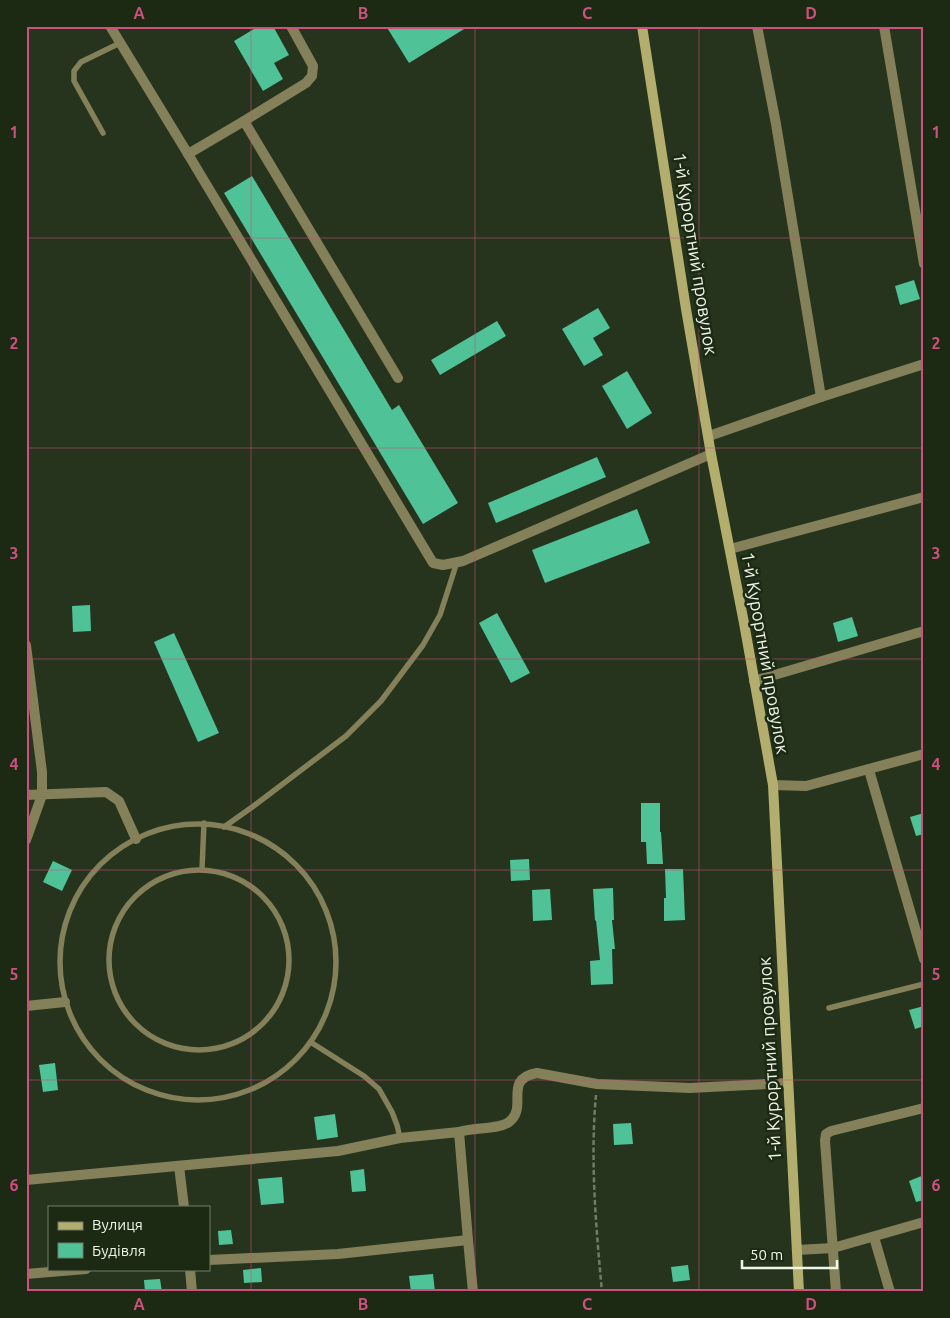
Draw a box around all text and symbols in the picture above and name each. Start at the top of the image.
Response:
text: A [133,4,145,22]
text: B [358,4,368,22]
text: C [582,4,592,22]
text: D [805,4,817,22]
text: 1 [9,123,19,141]
text: 1 [931,123,941,141]
street label: 1-й Курортний провулок [670,151,722,356]
text: 2 [9,334,19,352]
text: 2 [931,334,941,352]
text: 3 [9,544,19,562]
text: 3 [931,544,941,562]
street label: 1-й Курортний провулок [738,550,794,755]
text: 4 [9,755,19,773]
text: 4 [931,755,941,773]
street label: 1-й Курортний провулок [754,956,784,1162]
text: 5 [9,965,19,983]
text: 5 [931,965,941,983]
text: 6 [9,1176,19,1194]
text: 6 [931,1176,941,1194]
legend [48,1206,210,1270]
text: Вулиця [92,1216,143,1233]
scale bar [742,1238,838,1270]
text: Будівля [92,1242,146,1259]
text: 50 m [750,1246,783,1263]
text: A [133,1295,145,1313]
text: B [358,1295,368,1313]
text: C [582,1295,592,1313]
text: D [805,1295,817,1313]

